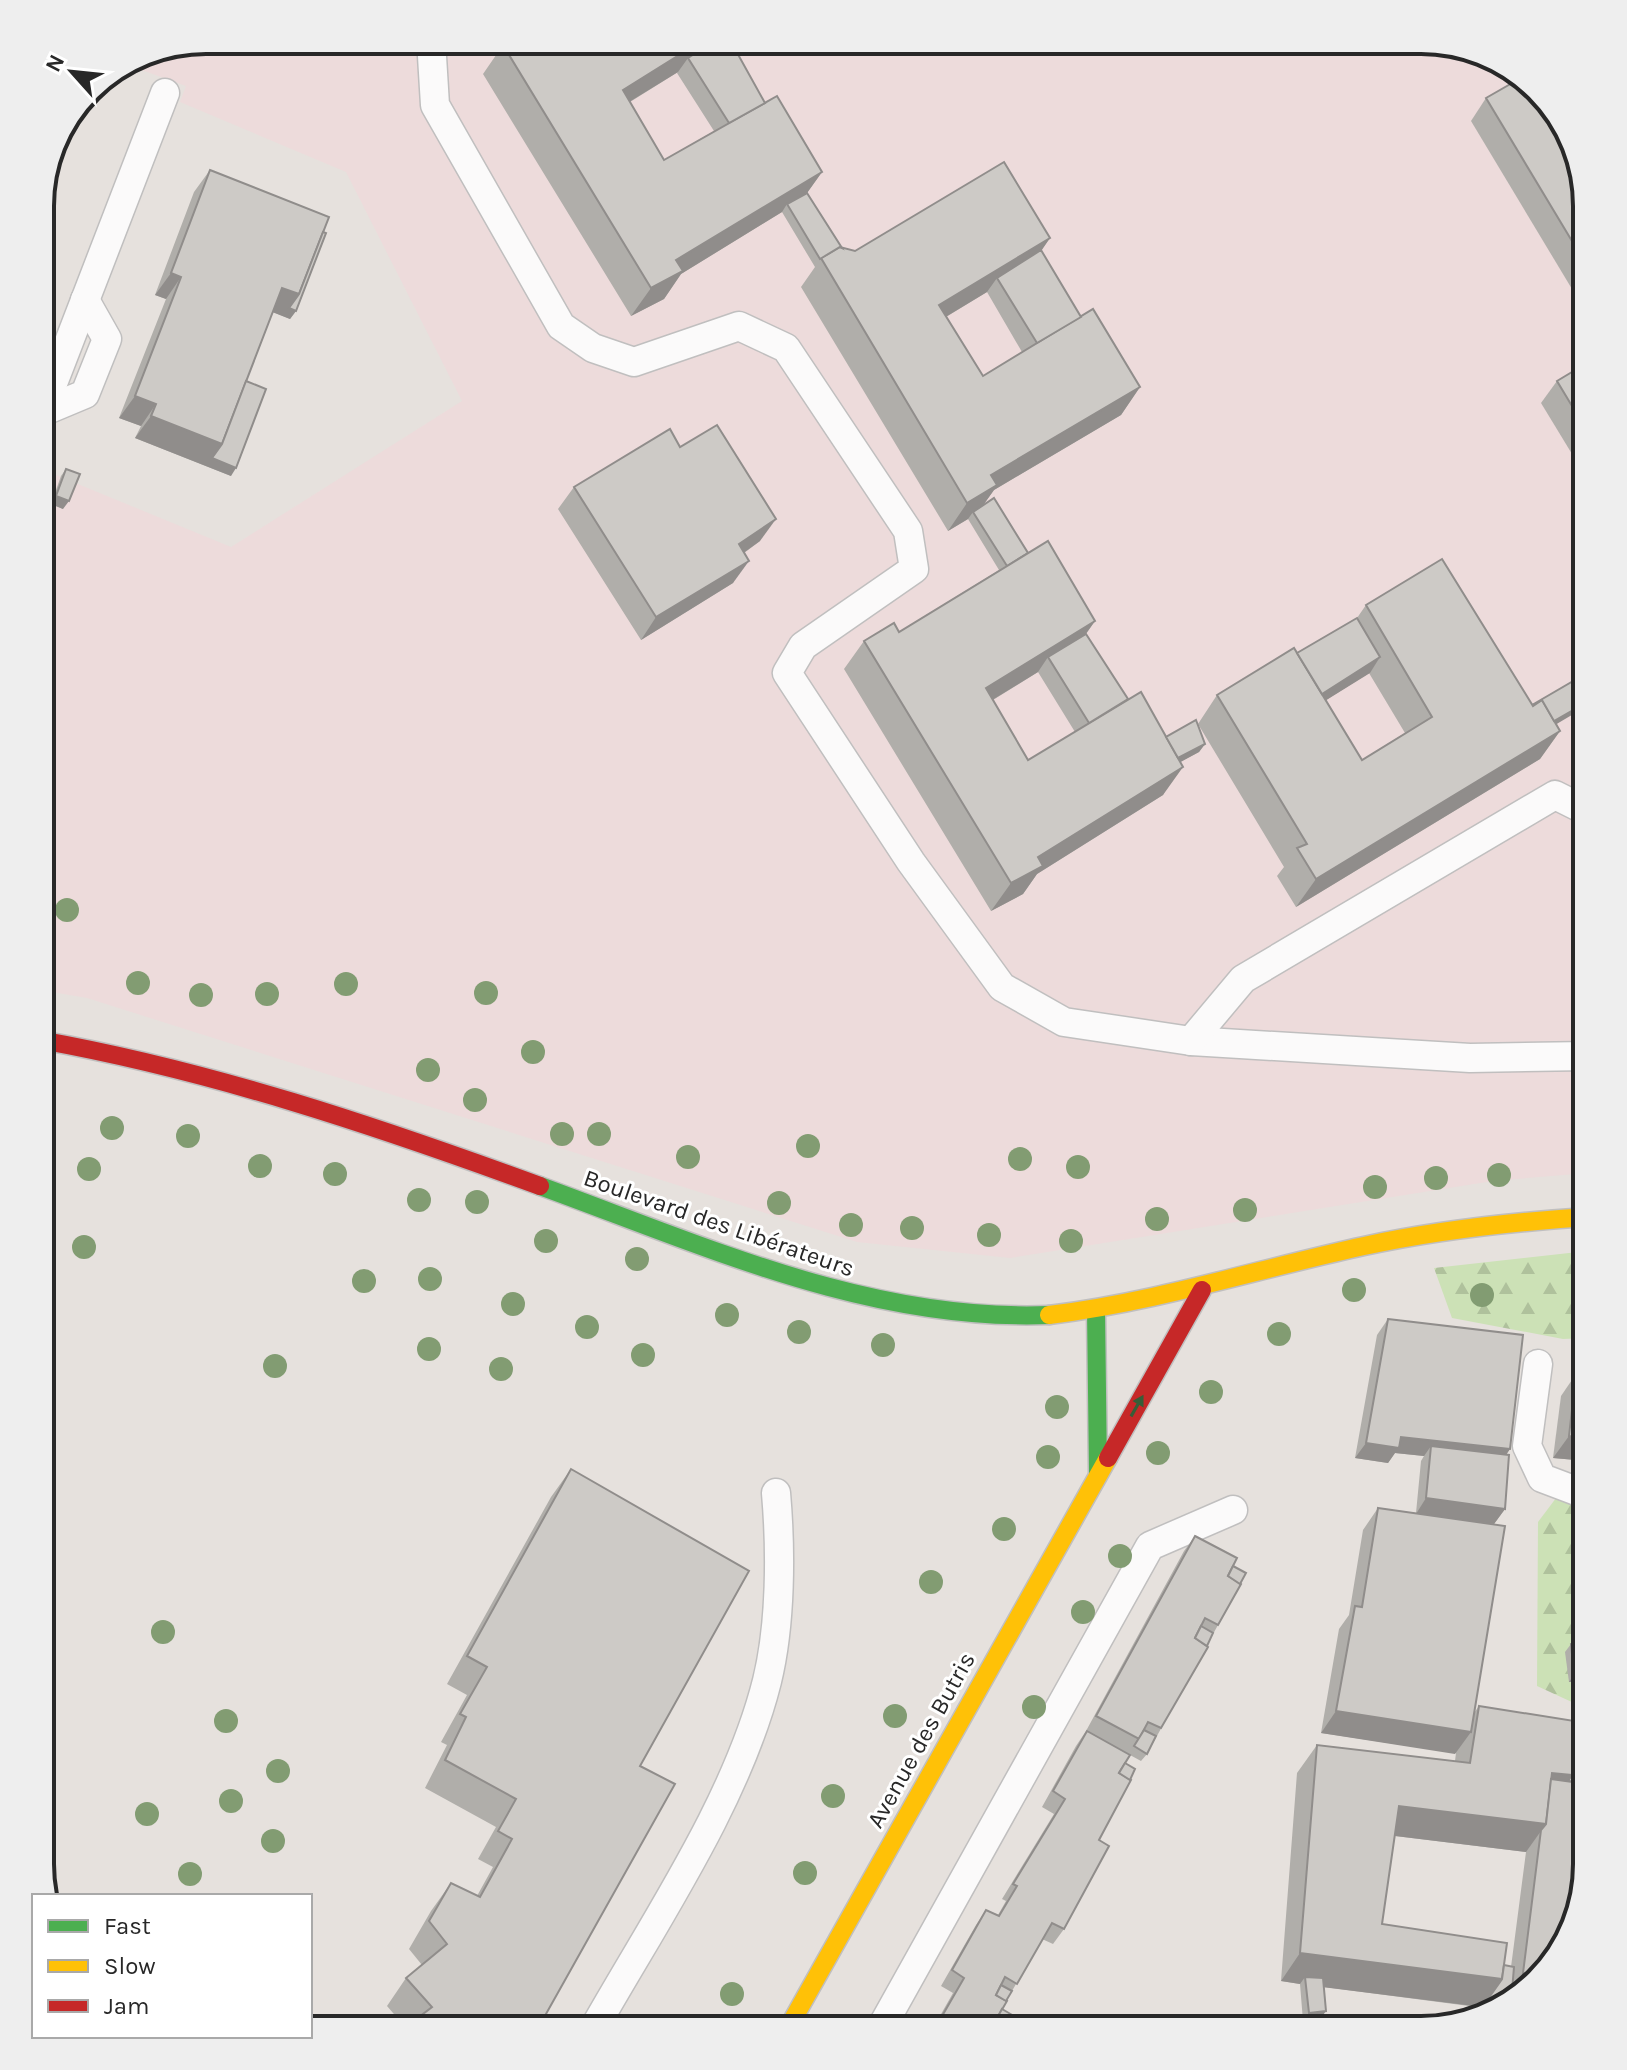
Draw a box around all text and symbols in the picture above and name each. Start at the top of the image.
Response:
north arrow [32,32,112,112]
text: N [40,50,70,76]
street label: Boulevard des Libérateurs [580,1163,858,1283]
one-way arrow [1130,1395,1144,1418]
street label: Avenue des Butris [861,1647,981,1833]
legend [32,1894,312,2038]
text: Fast [104,1912,151,1940]
text: Slow [104,1952,156,1980]
text: Jam [104,1992,149,2020]

